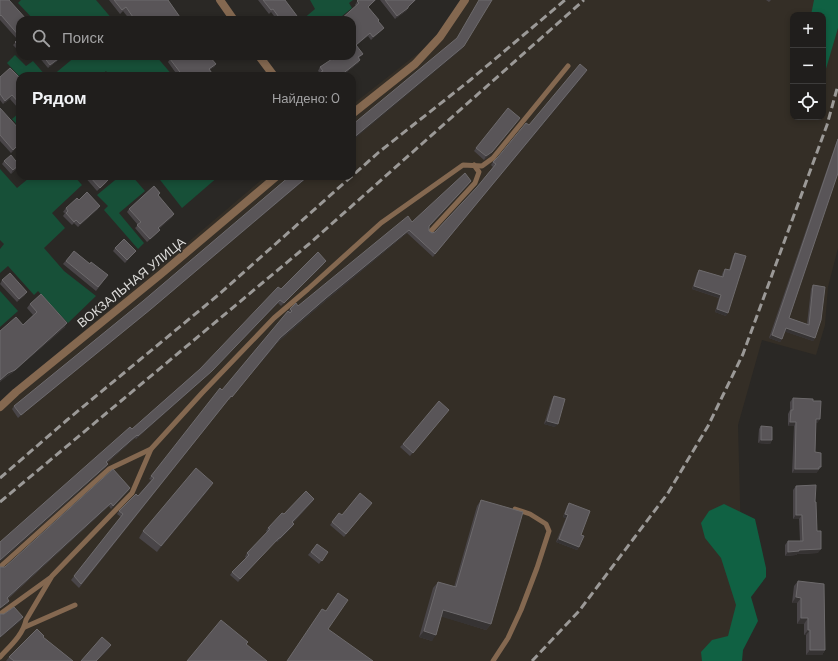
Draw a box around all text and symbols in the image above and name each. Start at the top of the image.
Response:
map controls [790,12,826,120]
button: + [790,12,826,48]
search box [16,16,356,60]
icon: search [30,27,52,49]
text: Поиск [62,28,104,48]
button: − [790,48,826,84]
button: locate [790,84,826,120]
text: Рядом [32,87,87,109]
text: Найдено: 0 [272,90,340,107]
street label: ВОКЗАЛЬНАЯ УЛИЦА [74,233,189,331]

